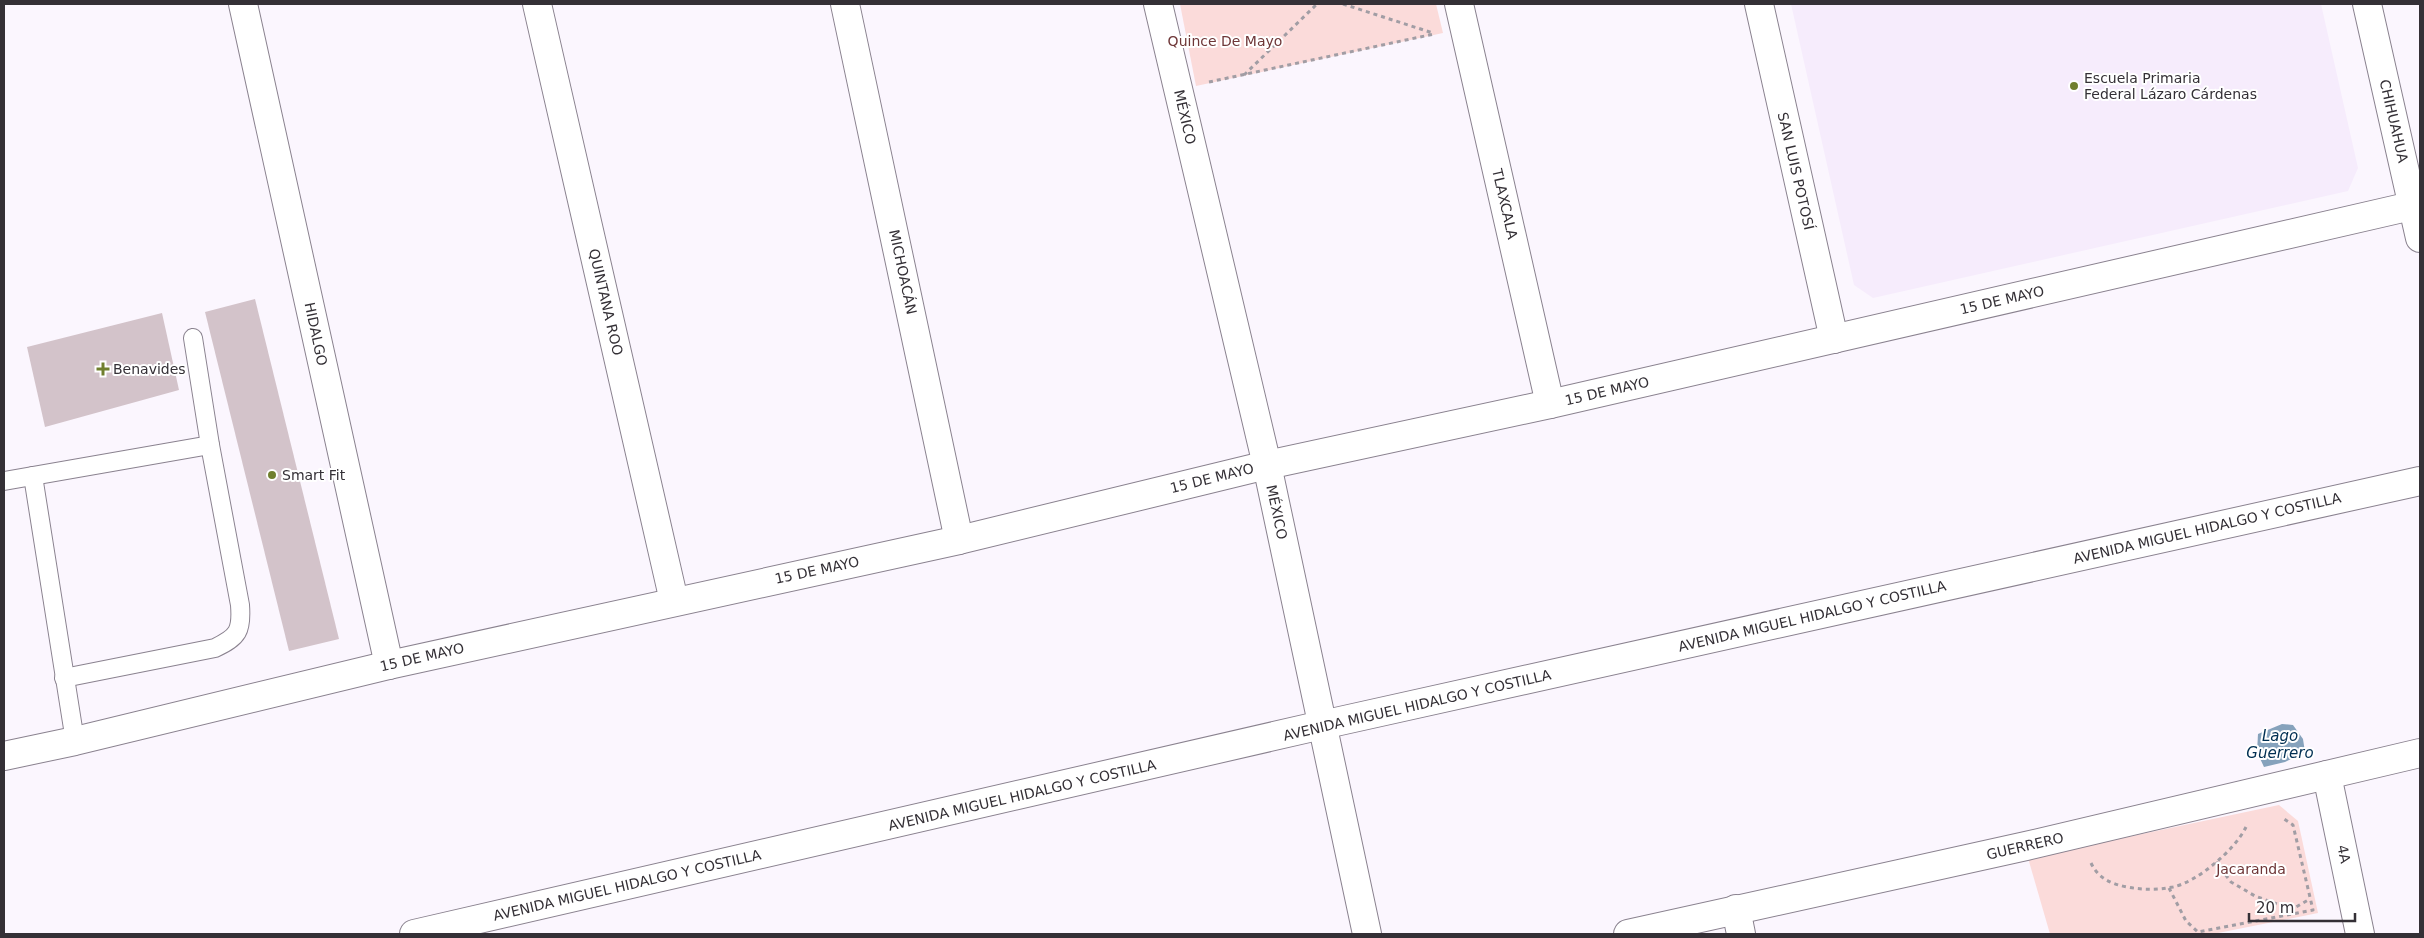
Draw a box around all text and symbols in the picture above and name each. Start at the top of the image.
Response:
park label: Quince De Mayo [1168,33,1282,49]
place label: Escuela Primaria Federal Lázaro Cárdenas [2084,70,2257,102]
street label: CHIHUAHUA [2377,78,2411,165]
marker: Escuela Primaria Federal Lázaro Cárdenas [2068,80,2080,92]
street label: MÉXICO [1171,88,1199,146]
street label: SAN LUIS POTOSÍ [1775,110,1817,232]
street label: TLAXCALA [1489,166,1521,241]
street label: MICHOACÁN [886,228,920,316]
street label: QUINTANA ROO [586,247,626,357]
street label: 15 DE MAYO [1958,283,2046,317]
street label: HIDALGO [301,301,331,367]
place label: Benavides [113,361,186,377]
marker: Benavides [97,363,109,375]
street label: 15 DE MAYO [1563,374,1651,408]
street label: 15 DE MAYO [1168,460,1256,496]
place label: Smart Fit [282,467,346,483]
marker: Smart Fit [266,469,278,481]
street label: MÉXICO [1263,483,1291,541]
street label: AVENIDA MIGUEL HIDALGO Y COSTILLA [2072,489,2343,567]
street label: 15 DE MAYO [773,553,861,587]
street label: AVENIDA MIGUEL HIDALGO Y COSTILLA [1677,577,1948,655]
street label: 15 DE MAYO [378,640,466,674]
street label: AVENIDA MIGUEL HIDALGO Y COSTILLA [1282,666,1553,744]
water label: Lago Guerrero [2246,727,2314,762]
street label: AVENIDA MIGUEL HIDALGO Y COSTILLA [887,756,1158,834]
street label: GUERRERO [1985,829,2065,863]
street label: 4A [2334,843,2354,865]
street label: AVENIDA MIGUEL HIDALGO Y COSTILLA [492,846,763,924]
park label: Jacaranda [2215,861,2286,877]
scale bar [2249,890,2355,922]
text: 20 m [2256,899,2294,917]

